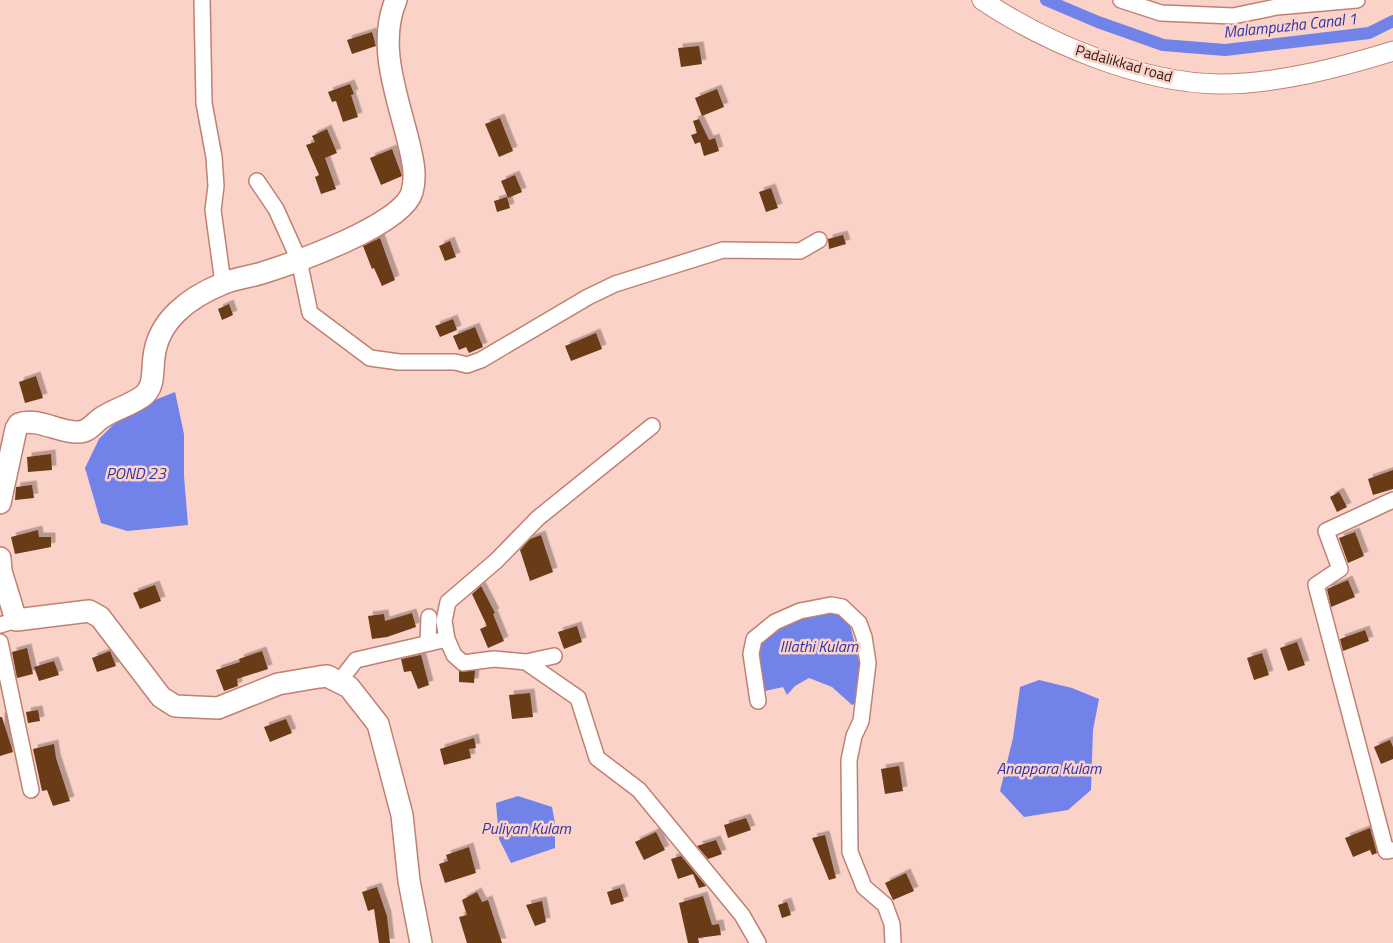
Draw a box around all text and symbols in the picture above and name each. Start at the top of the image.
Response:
water label: Malampuzha Canal 1 [1222,6,1358,44]
street label: Padalikkad road [1073,38,1175,88]
water label: POND 23 [106,461,167,485]
water label: Illathi Kulam [780,634,859,658]
water label: Anappara Kulam [996,756,1102,780]
water label: Puliyan Kulam [481,816,572,840]

